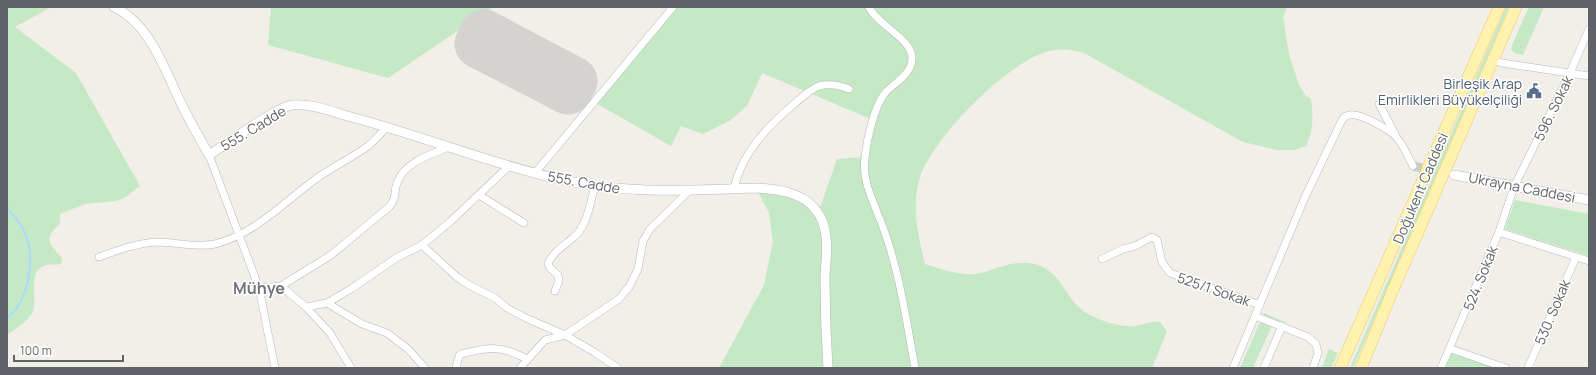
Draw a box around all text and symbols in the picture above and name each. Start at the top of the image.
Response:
street label: 596. Sokak [1529,71,1577,144]
place label: Birleşik Arap Emirlikleri Büyükelçiliği [1378,74,1522,109]
public building icon: Birleşik Arap Emirlikleri Büyükelçiliği [1525,82,1543,100]
street label: 555. Cadde [217,101,289,155]
street label: Doğukent Caddesi [1388,130,1452,246]
street label: 555. Cadde [546,166,622,198]
street label: Ukrayna Caddesi [1467,167,1577,207]
street label: 524. Sokak [1458,242,1502,313]
street label: 525/1 Sokak [1175,268,1254,311]
street label: 530. Sokak [1530,275,1575,348]
district label: Mühye [233,277,285,299]
scale bar [14,337,123,363]
text: 100 m [20,342,52,359]

